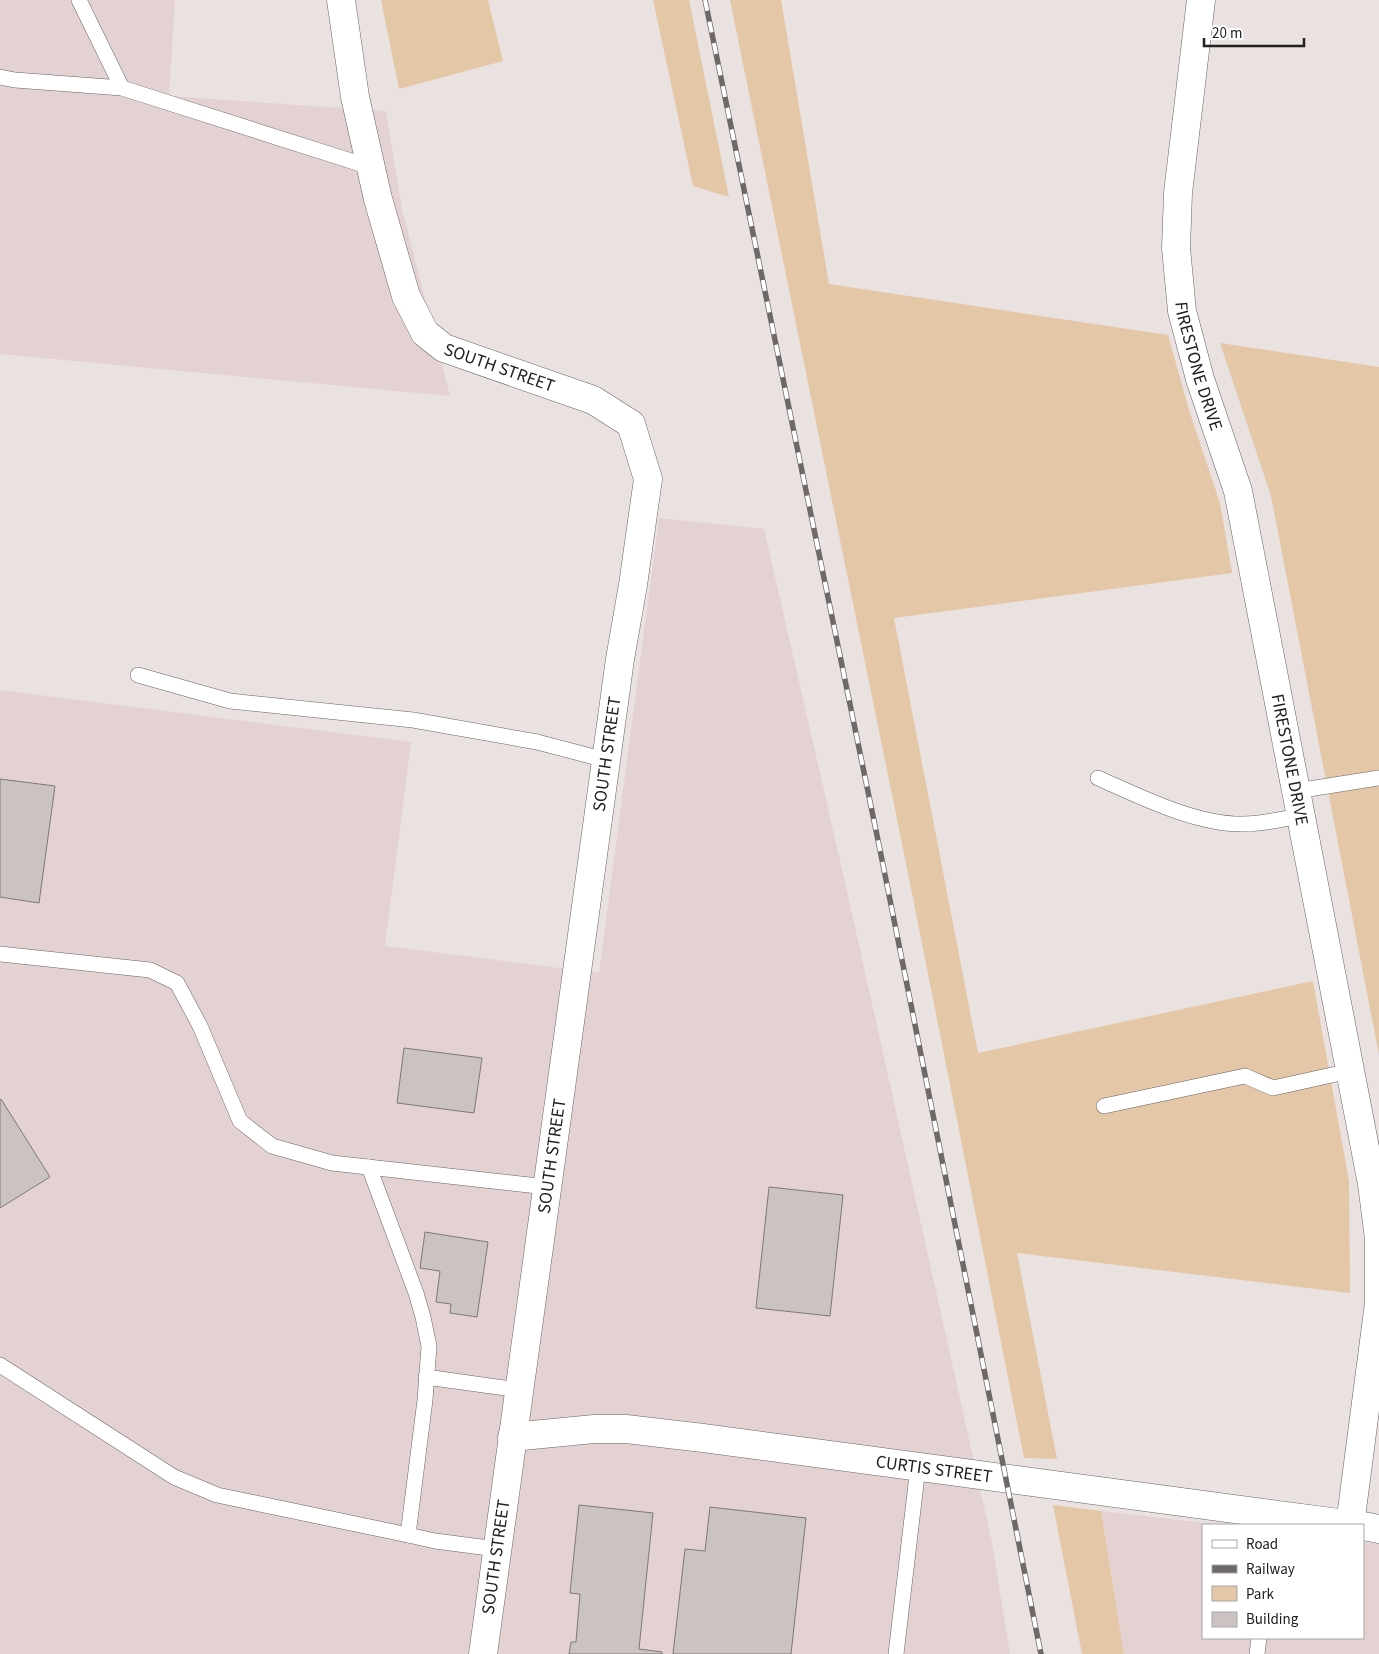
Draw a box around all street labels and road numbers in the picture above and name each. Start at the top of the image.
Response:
street label: FIRESTONE DRIVE [1169,300,1229,434]
street label: SOUTH STREET [440,336,559,398]
street label: FIRESTONE DRIVE [1265,692,1315,828]
street label: SOUTH STREET [587,695,627,813]
street label: SOUTH STREET [532,1097,572,1215]
street label: CURTIS STREET [874,1449,994,1489]
street label: SOUTH STREET [476,1498,516,1616]

